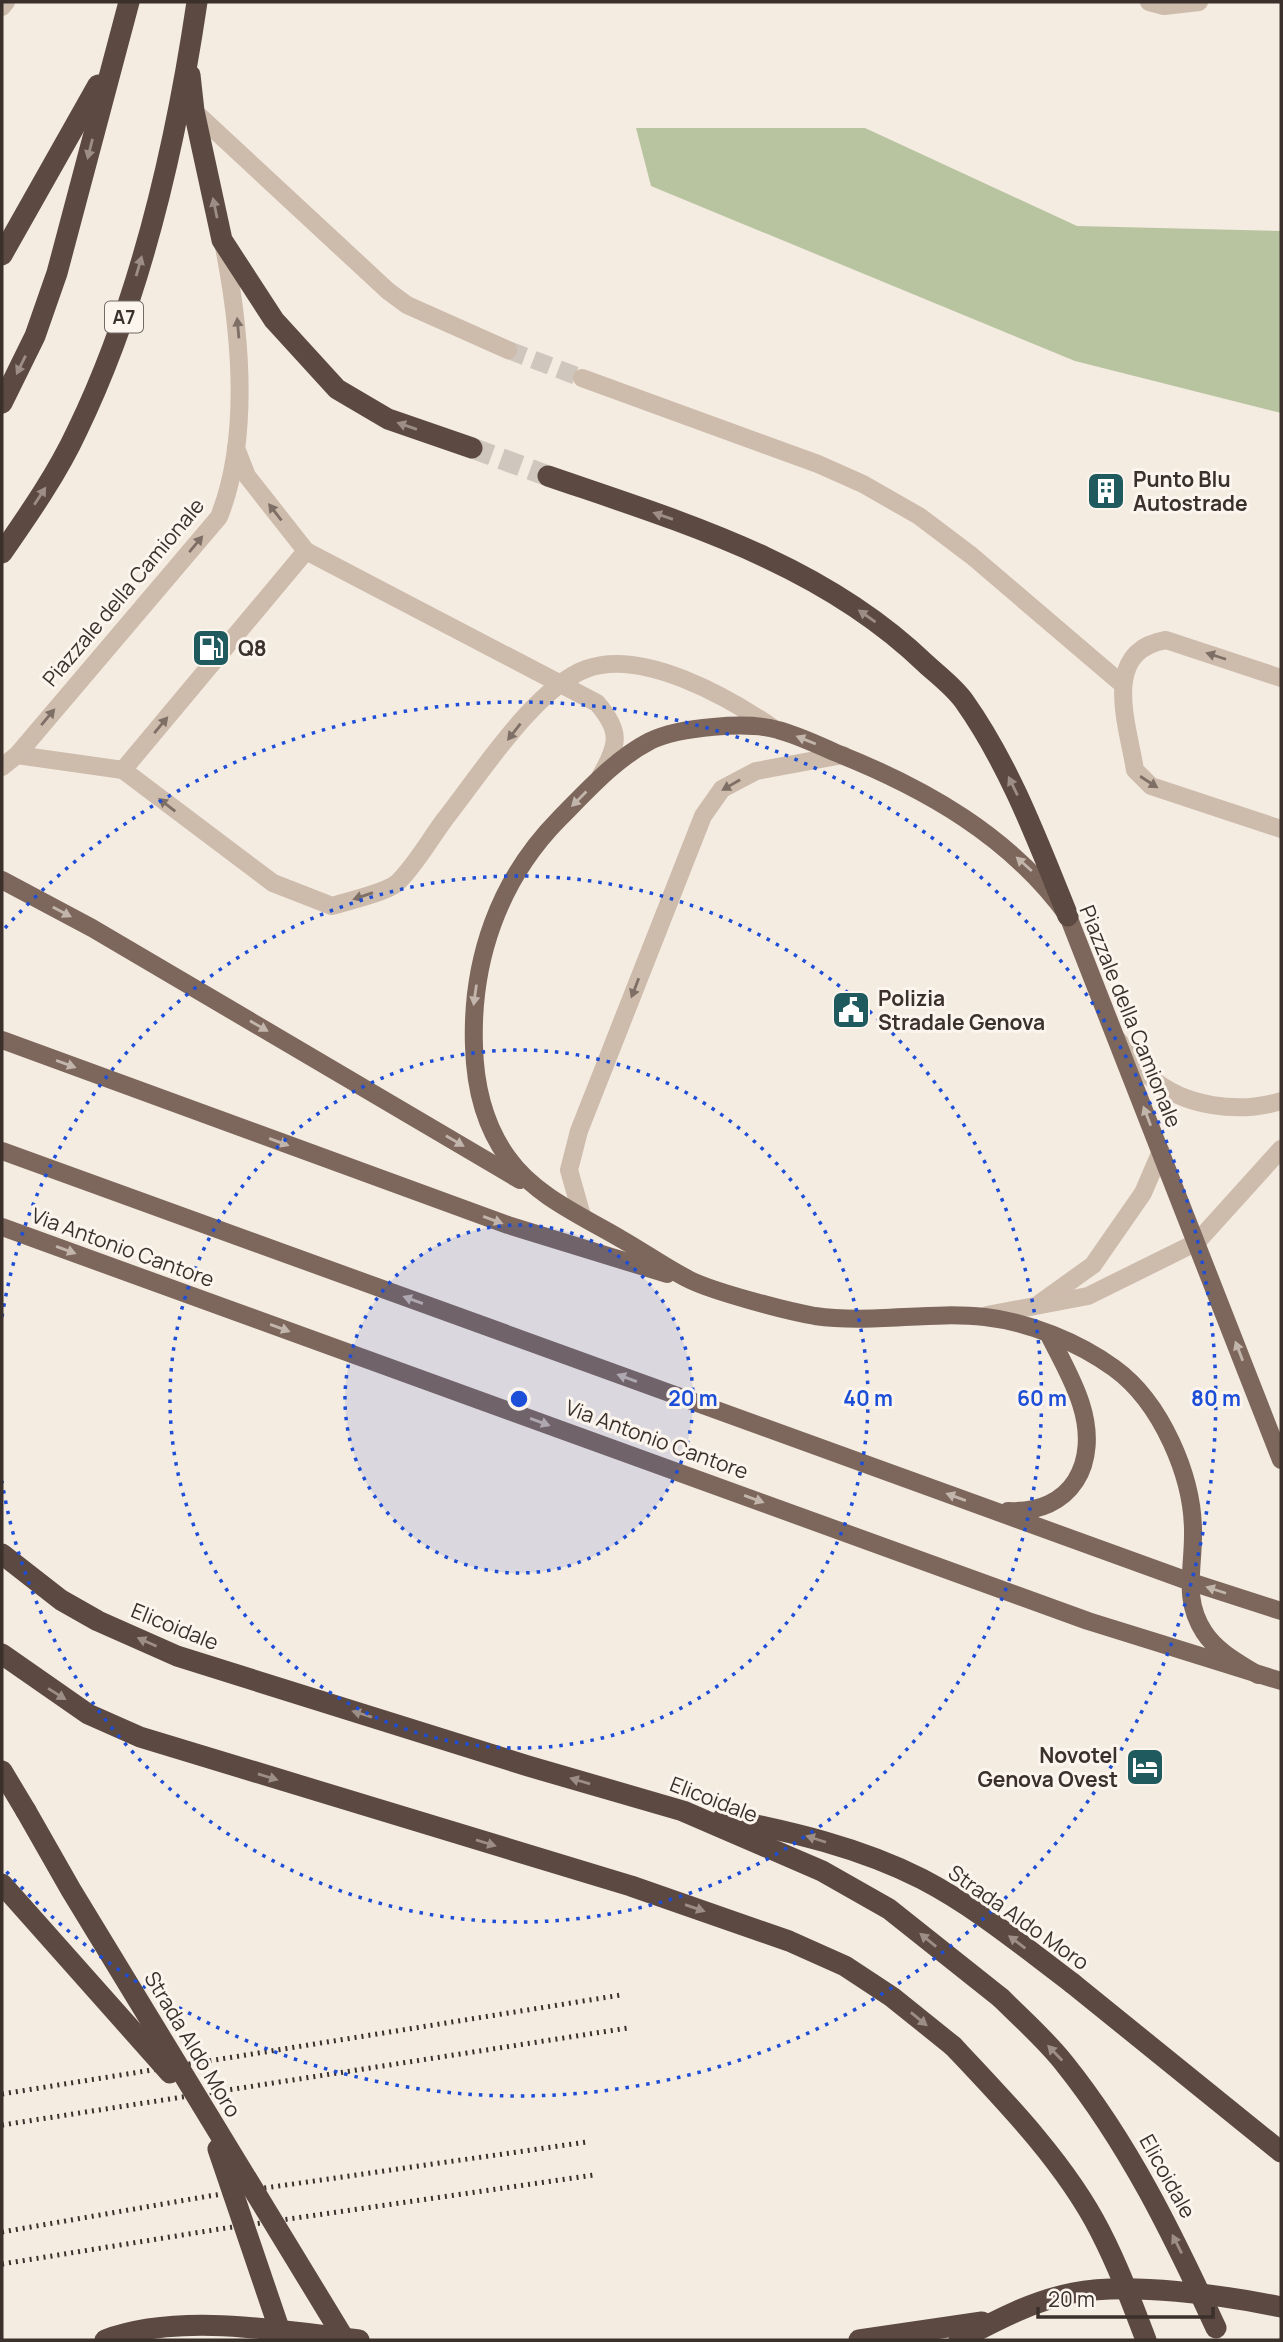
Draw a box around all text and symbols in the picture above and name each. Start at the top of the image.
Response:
one-way arrow [84,138,95,160]
one-way arrow [210,197,221,219]
one-way arrow [135,255,145,276]
road number: A7 [105,302,143,332]
one-way arrow [232,316,243,338]
one-way arrow [15,355,27,375]
one-way arrow [397,420,418,431]
place label: Punto Blu Autostrade [1133,465,1248,517]
building icon: Punto Blu Autostrade [1085,470,1127,512]
one-way arrow [33,487,46,506]
street label: Piazzale della Camionale [36,492,210,692]
one-way arrow [267,503,282,521]
one-way arrow [653,510,674,521]
one-way arrow [188,535,204,553]
one-way arrow [858,609,876,623]
fuel station icon: Q8 [190,627,232,669]
place label: Q8 [238,634,267,662]
one-way arrow [1206,651,1227,661]
one-way arrow [41,709,56,727]
one-way arrow [153,716,168,733]
one-way arrow [506,722,521,740]
one-way arrow [796,735,817,746]
one-way arrow [1007,776,1018,796]
one-way arrow [1139,776,1159,789]
one-way arrow [721,779,740,791]
one-way arrow [571,790,588,807]
one-way arrow [159,797,177,812]
one-way arrow [1015,856,1033,872]
one-way arrow [352,890,373,901]
street label: Piazzale della Camionale [1074,901,1188,1131]
one-way arrow [52,906,72,917]
one-way arrow [629,977,640,998]
one-way arrow [469,984,480,1006]
place label: Polizia Stradale Genova [878,984,1045,1036]
public building icon: Polizia Stradale Genova [830,989,872,1031]
one-way arrow [249,1020,268,1032]
one-way arrow [55,1059,76,1070]
one-way arrow [1142,1106,1153,1127]
one-way arrow [445,1135,464,1148]
one-way arrow [269,1137,290,1148]
street label: Via Antonio Cantore [28,1201,218,1293]
one-way arrow [483,1215,504,1226]
one-way arrow [55,1245,76,1256]
one-way arrow [402,1295,423,1306]
one-way arrow [269,1322,290,1333]
one-way arrow [1233,1340,1244,1361]
one-way arrow [616,1372,637,1383]
text: 20 m [668,1384,718,1412]
text: 40 m [843,1384,893,1412]
text: 60 m [1017,1384,1067,1412]
text: 80 m [1191,1384,1241,1412]
centre of rings [507,1387,531,1411]
street label: Via Antonio Cantore [562,1393,752,1485]
one-way arrow [529,1416,550,1427]
one-way arrow [945,1491,966,1502]
one-way arrow [743,1494,764,1505]
one-way arrow [1206,1584,1227,1595]
street label: Elicoidale [127,1596,223,1656]
one-way arrow [136,1636,157,1647]
one-way arrow [47,1688,67,1701]
one-way arrow [351,1709,372,1719]
place label: Novotel Genova Ovest [977,1741,1118,1793]
hotel icon: Novotel Genova Ovest [1124,1746,1166,1788]
street label: Elicoidale [666,1769,762,1829]
one-way arrow [257,1773,278,1783]
one-way arrow [569,1775,590,1785]
one-way arrow [806,1833,827,1843]
one-way arrow [475,1838,496,1848]
street label: Strada Aldo Moro [943,1858,1095,1976]
one-way arrow [685,1903,706,1914]
one-way arrow [920,1933,937,1948]
one-way arrow [1008,1935,1026,1949]
street label: Strada Aldo Moro [138,1966,248,2122]
one-way arrow [911,2011,928,2026]
one-way arrow [1046,2045,1063,2062]
street label: Elicoidale [1134,2129,1202,2223]
one-way arrow [1171,2234,1182,2254]
scale bar [1038,2276,1213,2320]
text: 20 m [1048,2285,1095,2313]

